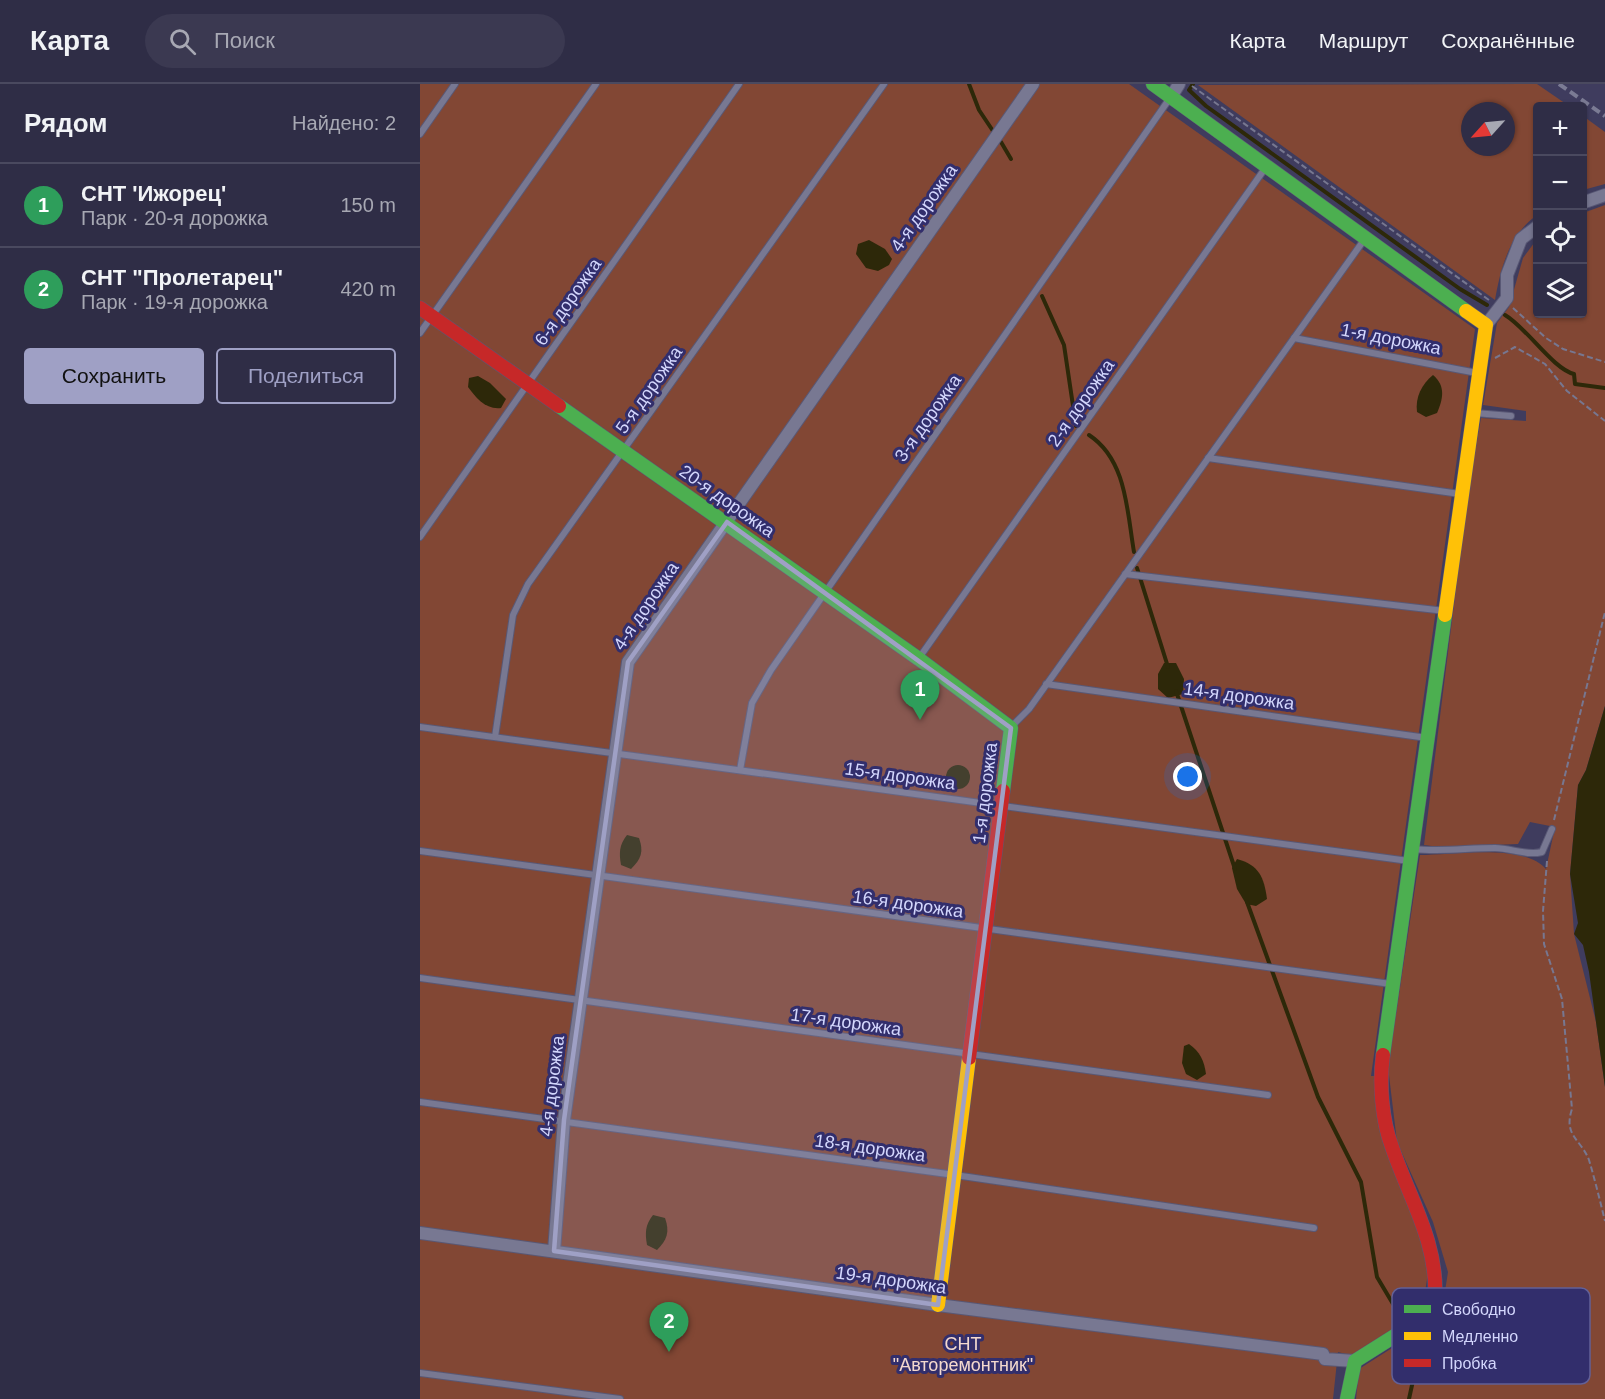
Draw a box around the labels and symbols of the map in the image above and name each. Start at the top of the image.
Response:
north arrow [1461,102,1515,156]
street label: 4-я дорожка [887,160,962,255]
street label: 6-я дорожка [531,254,606,349]
street label: 1-я дорожка [1339,320,1444,359]
street label: 5-я дорожка [612,342,687,437]
street label: 2-я дорожка [1044,355,1119,450]
street label: 3-я дорожка [891,370,966,465]
street label: 20-я дорожка [676,461,779,542]
street label: 4-я дорожка [609,558,683,654]
pin: 1 [900,670,940,720]
street label: 14-я дорожка [1182,678,1297,714]
street label: 1-я дорожка [969,740,1001,845]
street label: 15-я дорожка [843,758,958,794]
your location [1173,762,1202,791]
street label: 16-я дорожка [851,886,966,922]
street label: 17-я дорожка [789,1004,904,1040]
street label: 4-я дорожка [536,1033,568,1138]
street label: 18-я дорожка [813,1130,928,1166]
street label: 19-я дорожка [834,1262,949,1298]
legend [1392,1288,1590,1384]
text: Свободно [1442,1301,1516,1318]
pin: 2 [650,1302,688,1352]
text: Медленно [1442,1328,1518,1345]
park label: СНТ "Авторемонтник" [893,1334,1033,1375]
text: Пробка [1442,1355,1497,1372]

